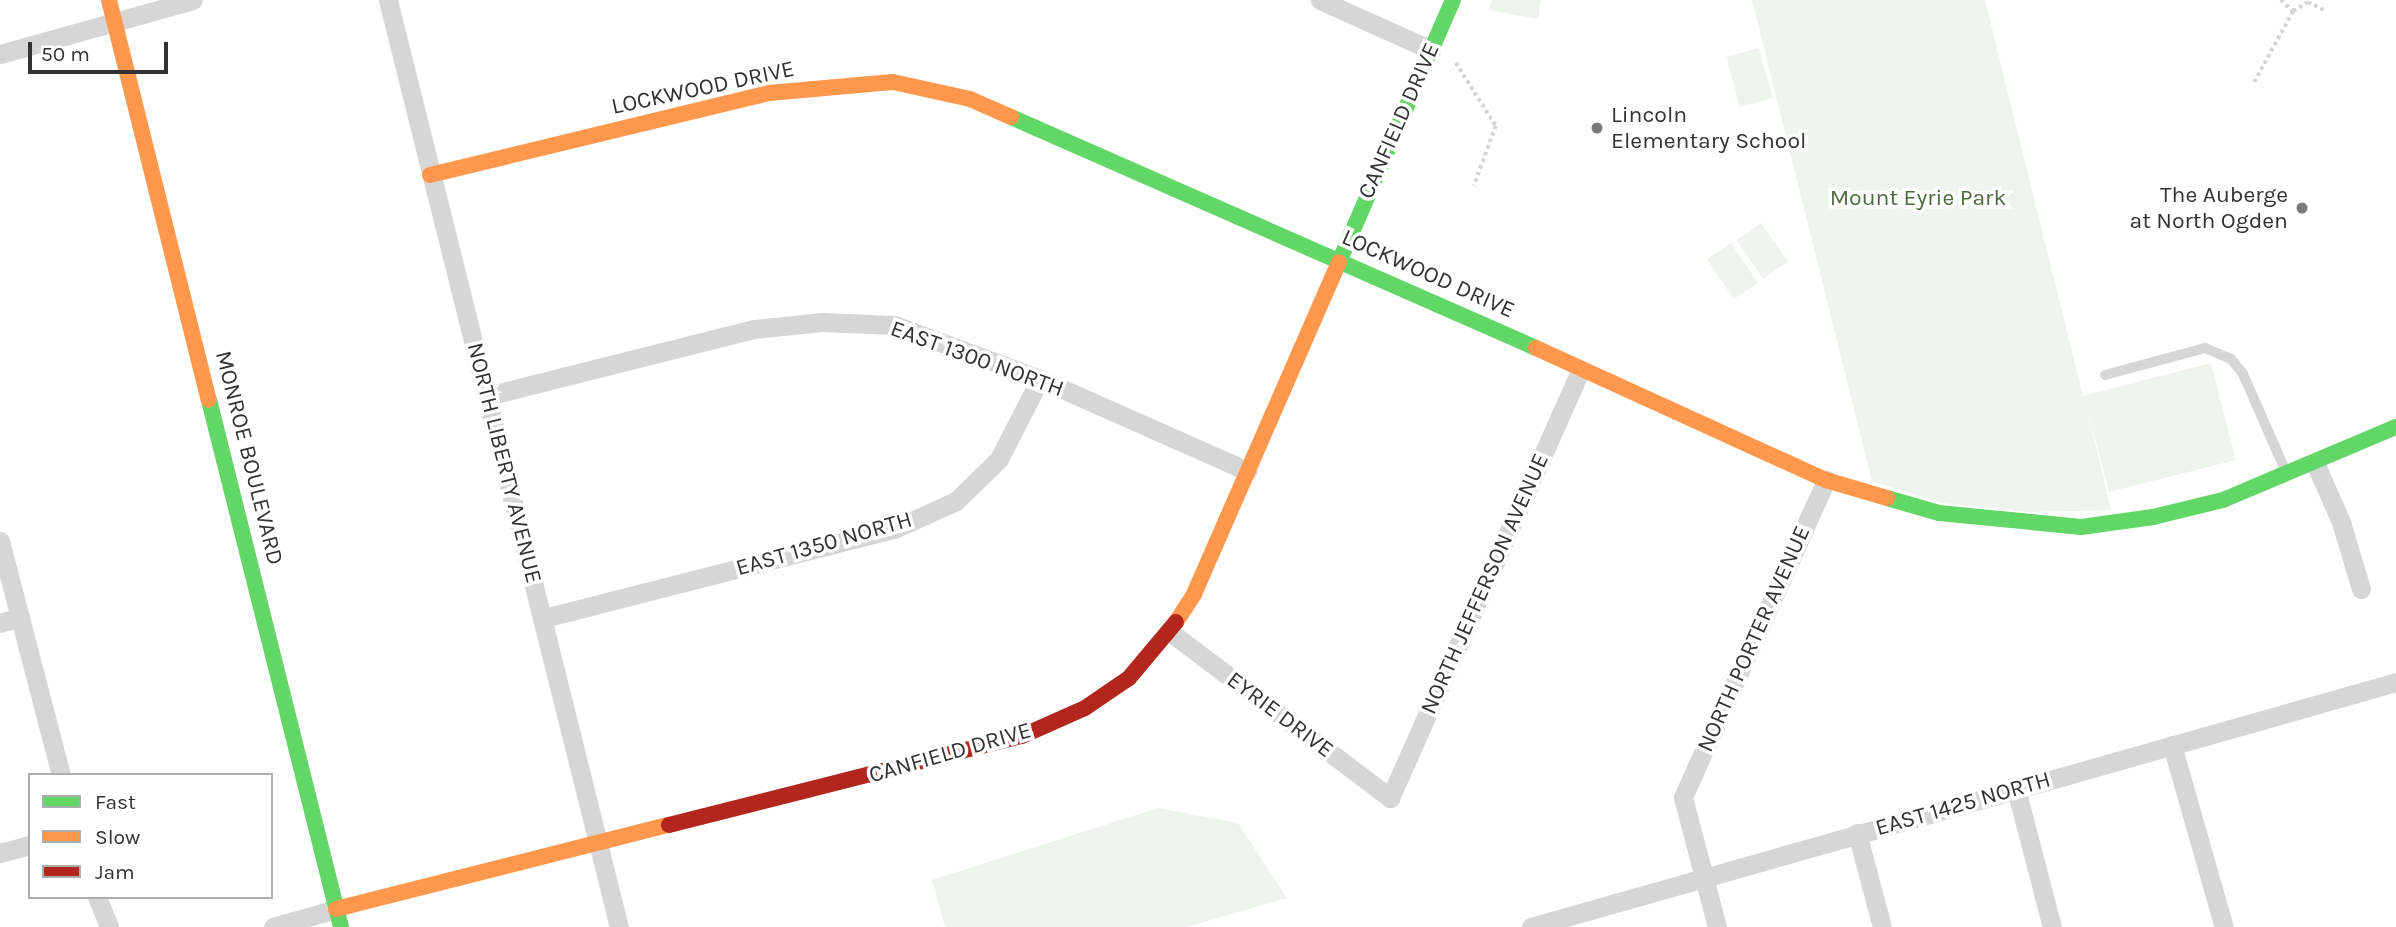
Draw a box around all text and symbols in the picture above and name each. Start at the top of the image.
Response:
scale bar [32,28,172,72]
street label: CANFIELD DRIVE [1352,39,1446,203]
text: 50 m [41,42,90,66]
street label: LOCKWOOD DRIVE [609,55,797,121]
place label: Lincoln Elementary School [1611,101,1806,155]
marker: Lincoln Elementary School [1589,120,1605,136]
place label: The Auberge at North Ogden [2129,181,2288,235]
park label: Mount Eyrie Park [1830,184,2006,212]
marker: The Auberge at North Ogden [2294,200,2310,216]
street label: LOCKWOOD DRIVE [1337,224,1519,324]
street label: EAST 1300 NORTH [887,315,1067,403]
street label: NORTH LIBERTY AVENUE [461,340,547,586]
street label: MONROE BOULEVARD [209,348,289,568]
street label: NORTH JEFFERSON AVENUE [1415,449,1555,719]
street label: EAST 1350 NORTH [733,506,915,582]
street label: NORTH PORTER AVENUE [1692,522,1816,756]
street label: EYRIE DRIVE [1221,666,1339,764]
street label: CANFIELD DRIVE [866,717,1034,789]
street label: EAST 1425 NORTH [1872,766,2054,842]
legend [28,773,273,899]
text: Fast [95,790,136,814]
text: Slow [95,825,140,849]
text: Jam [95,860,135,884]

